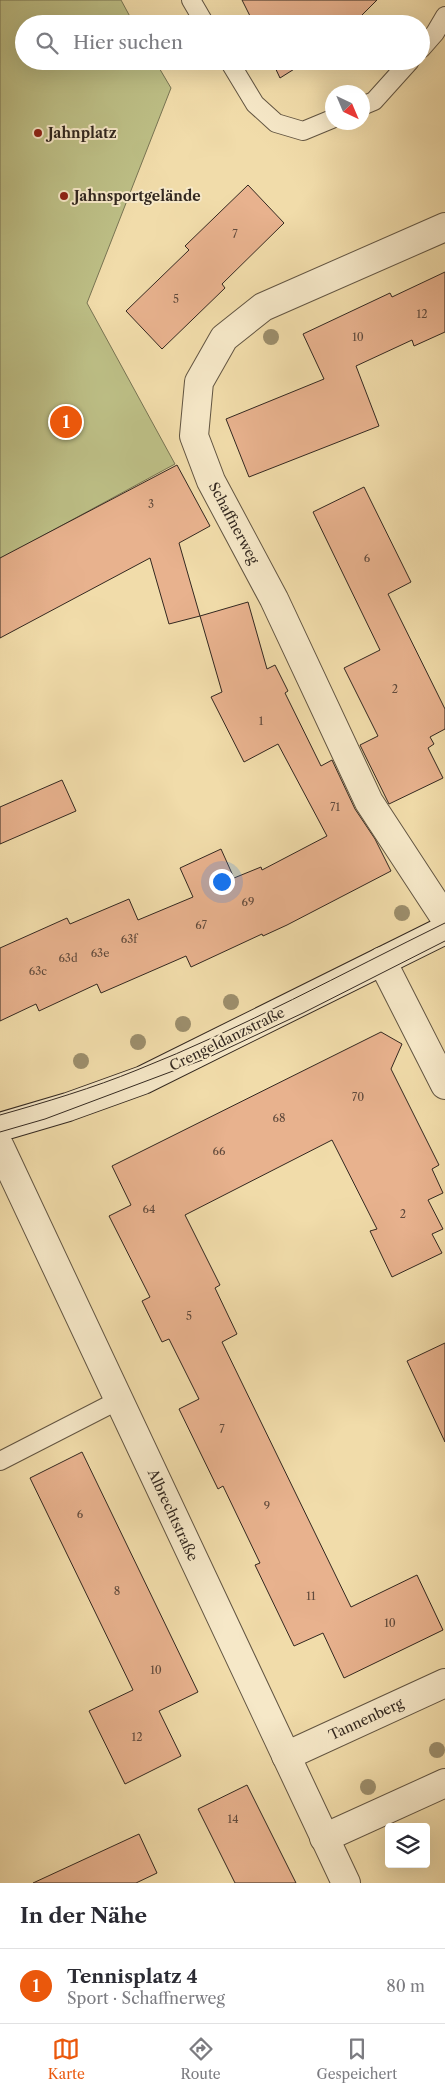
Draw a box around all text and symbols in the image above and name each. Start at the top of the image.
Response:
search box [15,15,430,70]
icon: search [33,29,61,57]
text: Hier suchen [73,31,183,54]
north arrow [325,85,370,130]
place label: Jahnplatz [45,124,117,142]
marker: Jahnplatz [32,127,44,139]
place label: Jahnsportgelände [71,187,201,205]
marker: Jahnsportgelände [58,190,70,202]
house number: 7 [232,227,238,241]
house number: 5 [173,292,179,306]
house number: 12 [417,307,427,321]
house number: 10 [352,330,364,344]
pin: 1 [50,403,82,441]
street label: Schaffnerweg [205,479,263,568]
house number: 3 [148,497,154,511]
house number: 6 [364,551,371,565]
house number: 2 [392,682,398,696]
house number: 1 [259,714,264,728]
house number: 71 [330,800,340,814]
your location [209,869,235,895]
house number: 69 [242,895,254,909]
house number: 67 [195,918,207,932]
house number: 63f [121,932,139,946]
house number: 63e [91,946,109,960]
house number: 63d [58,951,78,965]
house number: 63c [29,964,47,978]
street label: Crengeldanzstraße [166,1003,288,1075]
house number: 70 [352,1090,364,1104]
house number: 68 [273,1111,285,1125]
house number: 66 [213,1144,226,1158]
house number: 64 [143,1202,155,1216]
house number: 2 [400,1207,406,1221]
house number: 5 [186,1309,192,1323]
house number: 7 [219,1422,225,1436]
street label: Albrechtstraße [143,1465,202,1564]
house number: 9 [264,1499,270,1513]
house number: 6 [77,1507,84,1521]
house number: 8 [114,1584,120,1598]
house number: 11 [306,1589,316,1603]
house number: 10 [384,1616,396,1630]
house number: 10 [150,1663,162,1677]
street label: Tannenberg [326,1694,407,1744]
house number: 12 [132,1730,142,1744]
house number: 14 [228,1812,238,1826]
map controls [385,1823,430,1868]
button: layers [385,1823,430,1868]
text: In der Nähe [20,1903,147,1928]
text: Tennisplatz 4 [67,1965,198,1988]
text: 1 [32,1976,40,1996]
text: 80 m [386,1976,425,1996]
text: Sport · Schaffnerweg [67,1988,225,2008]
tab: Karte [48,2035,85,2083]
tab: Route [181,2035,221,2083]
tab: Gespeichert [316,2035,397,2083]

